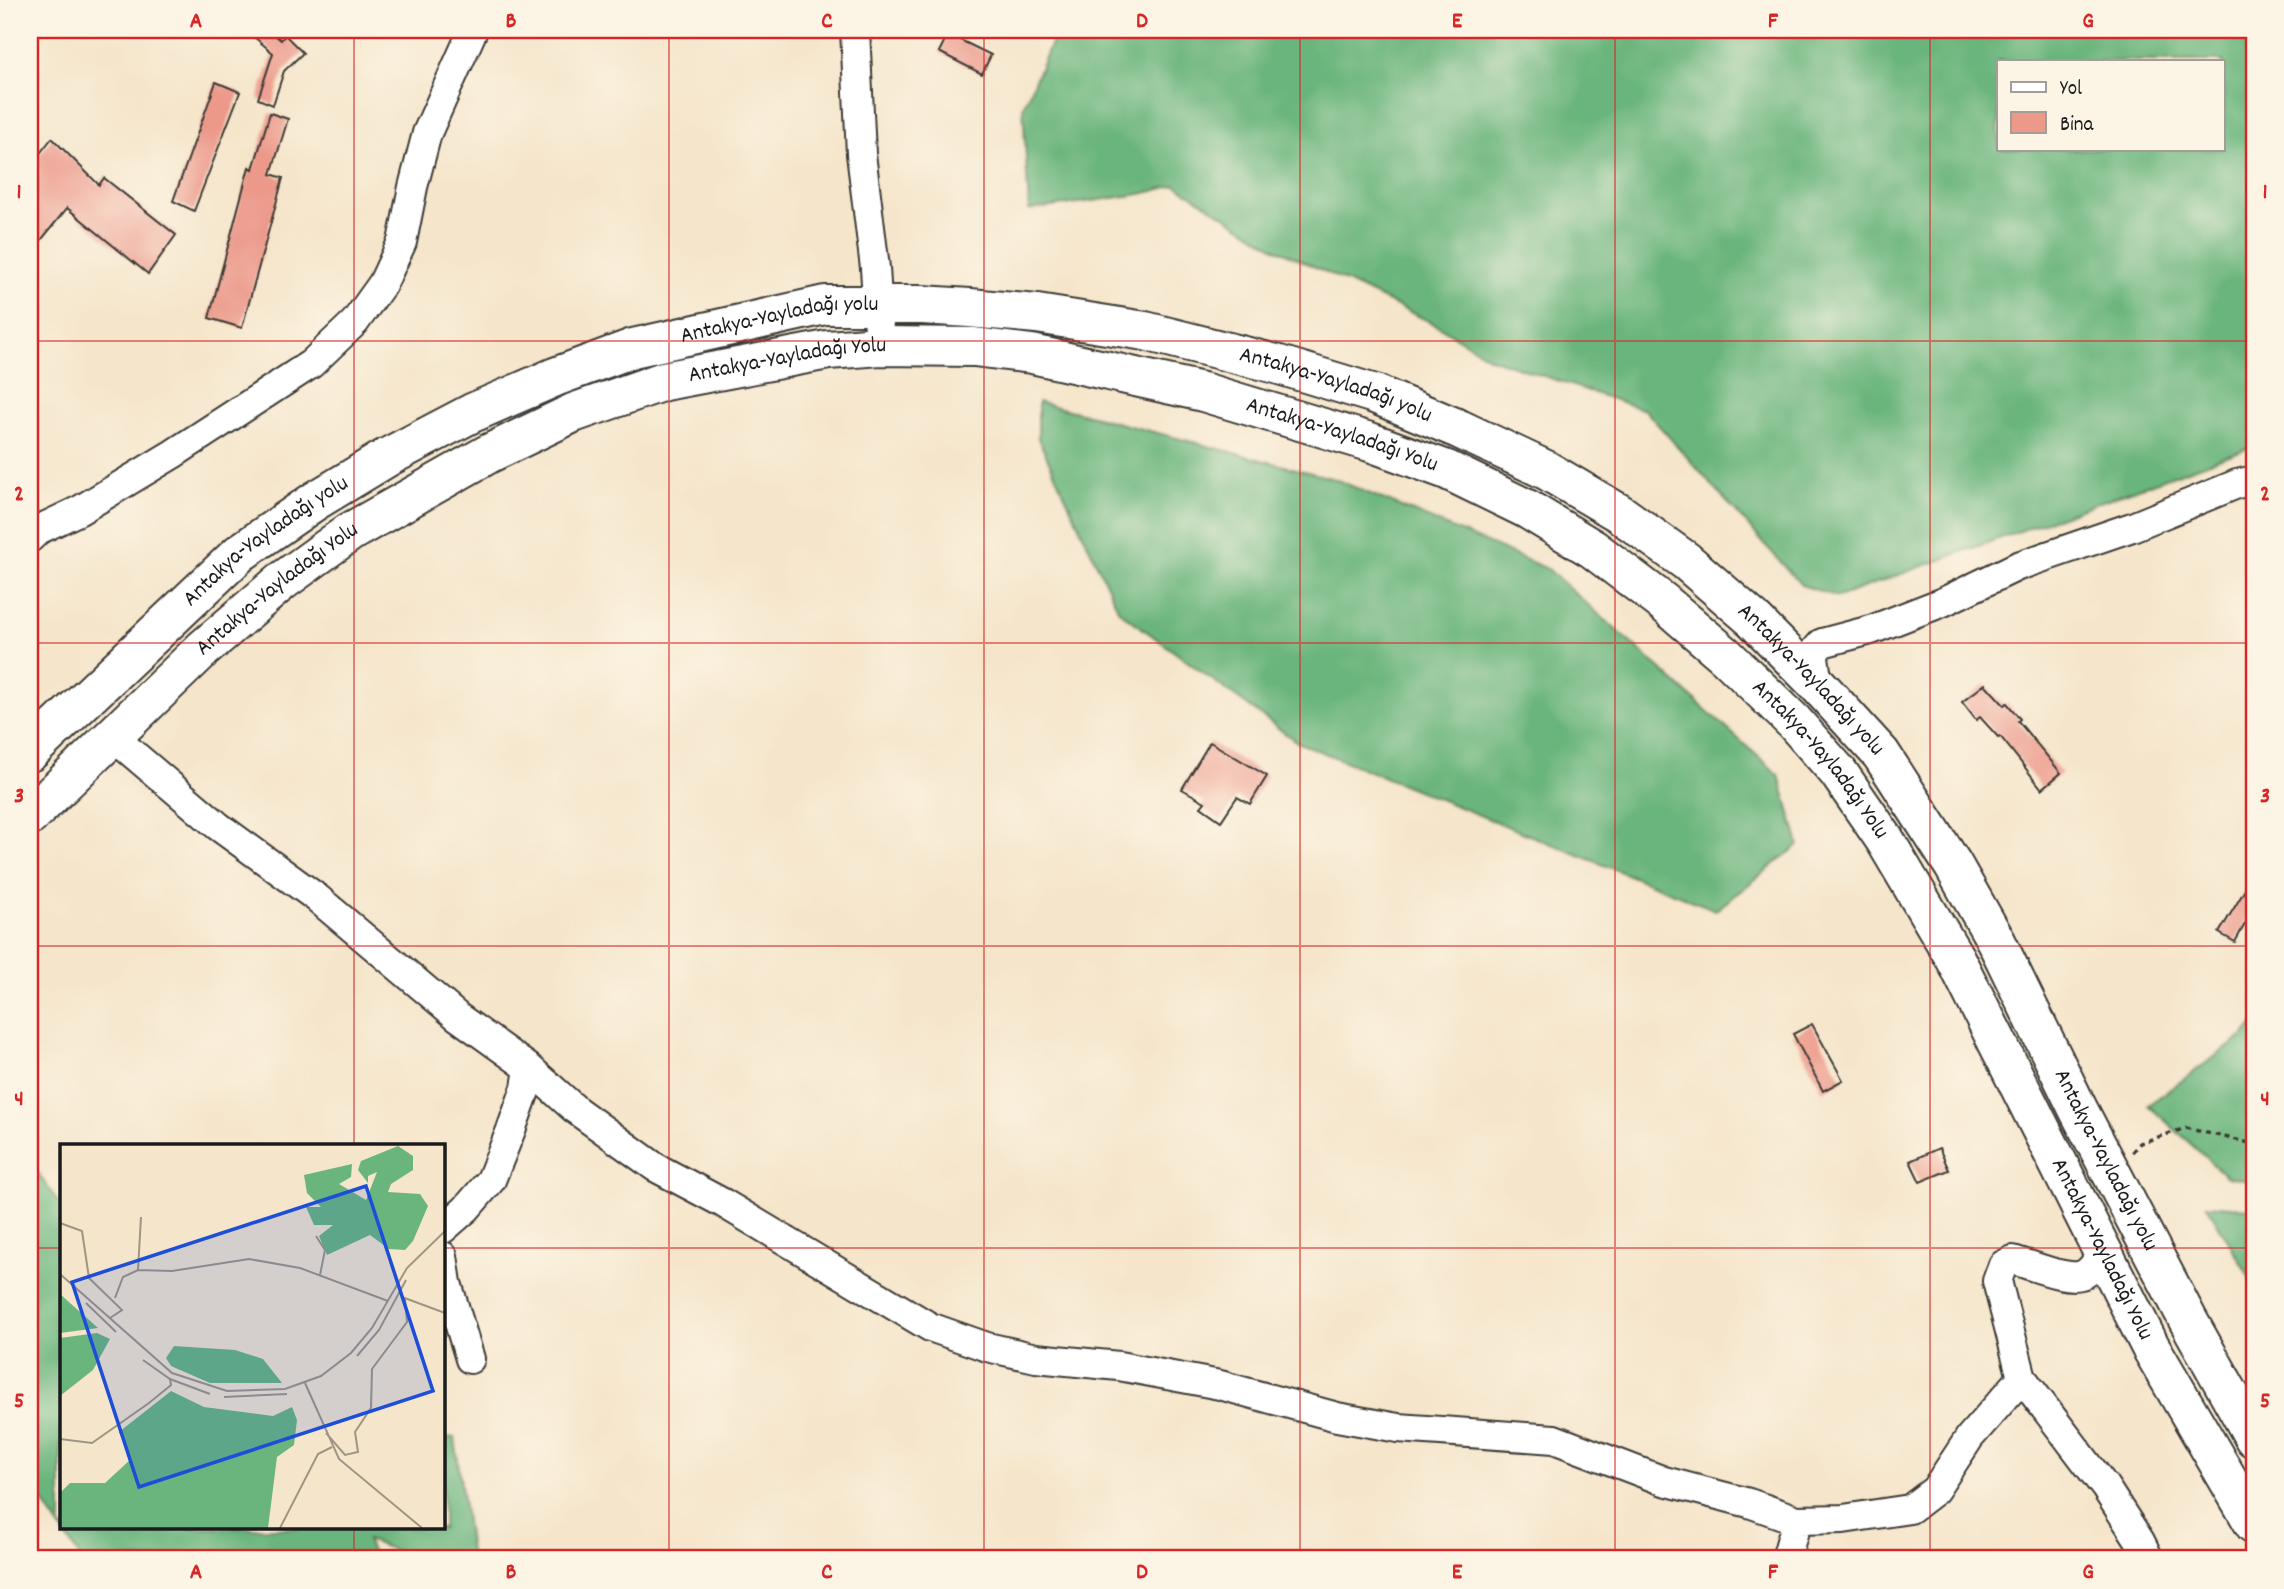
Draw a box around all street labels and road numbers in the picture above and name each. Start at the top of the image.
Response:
street label: Antakya-Yayladağı yolu [677,289,878,353]
street label: Antakya-Yayladağı Yolu [686,329,886,393]
street label: Antakya-Yayladağı yolu [1236,339,1437,432]
street label: Antakya-Yayladağı Yolu [1242,389,1443,482]
street label: Antakya-Yayladağı yolu [176,468,355,615]
street label: Antakya-Yayladağı Yolu [189,514,365,664]
street label: Antakya-Yayladağı yolu [1729,596,1892,764]
street label: Antakya-Yayladağı Yolu [1743,672,1896,846]
street label: Antakya-Yayladağı yolu [2045,1064,2166,1257]
street label: Antakya-Yayladağı Yolu [2042,1153,2161,1346]

